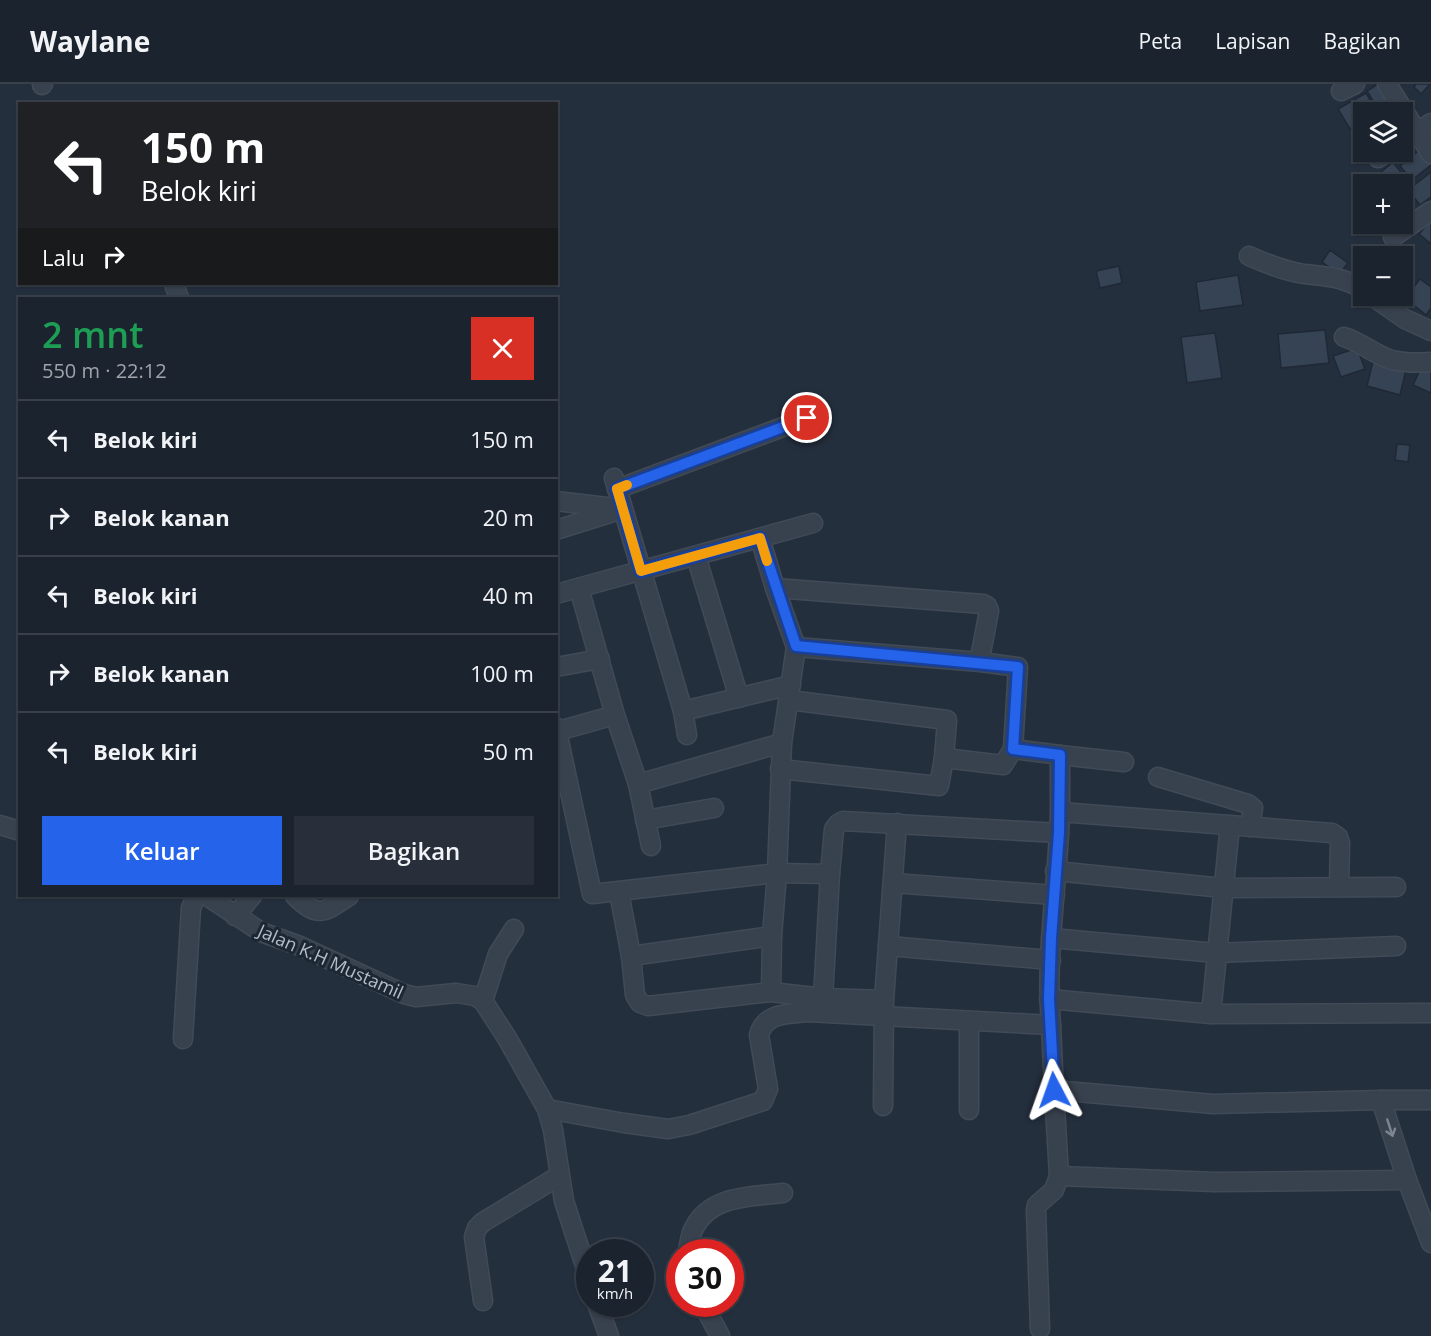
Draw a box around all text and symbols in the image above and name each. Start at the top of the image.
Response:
text: Waylane [30,22,150,60]
text: Peta [1139,27,1182,55]
text: Lapisan [1215,27,1290,55]
text: Bagikan [1323,27,1401,55]
map controls [1353,102,1413,306]
button: layers [1353,102,1413,162]
text: 150 m [141,118,265,175]
icon: left [42,126,120,204]
text: Belok kiri [141,172,257,209]
button: + [1353,174,1413,234]
icon: right [97,240,130,273]
text: Lalu [42,242,85,272]
button: − [1353,246,1413,306]
text: 2 mnt [42,310,143,359]
button: close [471,317,534,380]
text: 550 m · 22:12 [42,357,167,384]
pin [781,392,832,443]
icon: arrive [790,401,823,434]
icon: left [42,423,75,456]
text: Belok kiri [93,424,198,454]
text: 150 m [470,424,534,454]
icon: right [42,501,75,534]
text: Belok kanan [93,502,230,532]
text: 20 m [483,502,534,532]
icon: left [42,579,75,612]
text: Belok kiri [93,580,198,610]
text: 40 m [483,580,534,610]
icon: right [42,657,75,690]
text: Belok kanan [93,658,230,688]
text: 100 m [470,658,534,688]
icon: left [42,735,75,768]
text: Belok kiri [93,736,198,766]
text: 50 m [483,736,534,766]
button: Keluar [42,816,282,885]
button: Bagikan [294,816,534,885]
street label: Jalan K.H Mustamil [253,917,407,1004]
position arrow [1022,1058,1086,1122]
one-way arrow [1385,1118,1396,1137]
speed limit sign: 30 [666,1239,744,1317]
text: 21 [598,1250,632,1291]
text: km/h [597,1283,633,1303]

